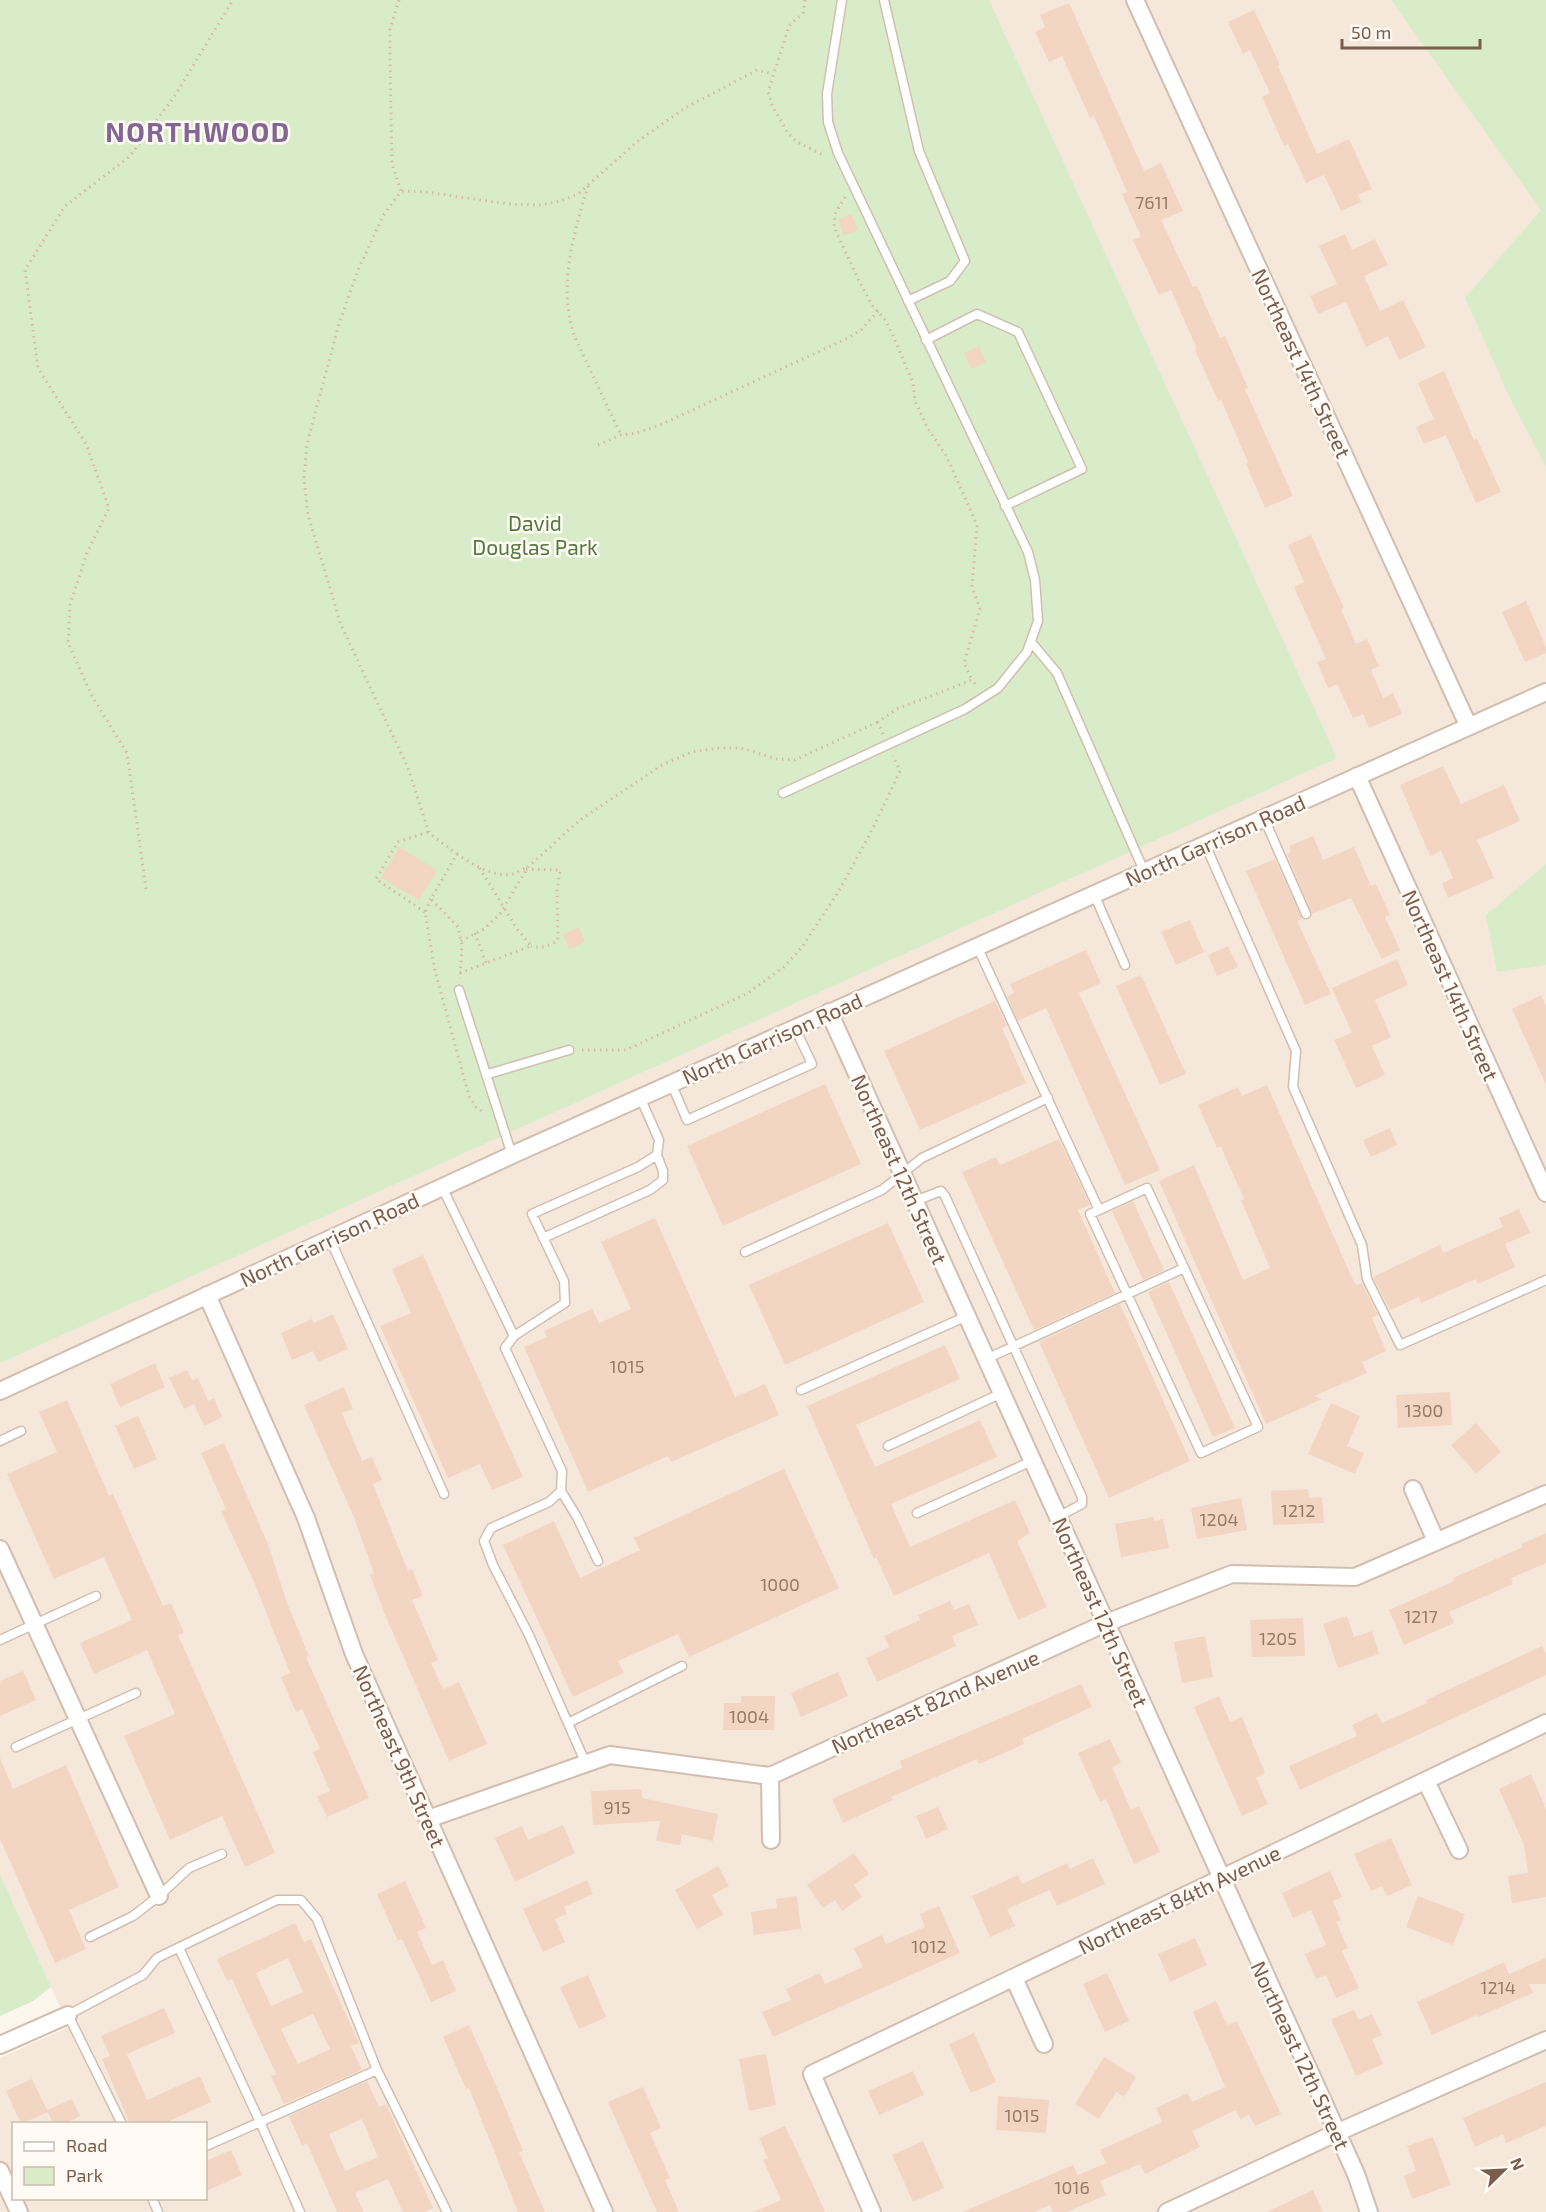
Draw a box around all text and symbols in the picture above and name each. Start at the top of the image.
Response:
scale bar [1342,12,1480,50]
text: 50 m [1351,21,1391,43]
district label: NORTHWOOD [105,115,291,147]
house number: 7611 [1135,191,1169,213]
street label: Northeast 14th Street [1247,264,1357,462]
park label: David Douglas Park [472,510,598,559]
street label: North Garrison Road [1121,789,1309,891]
street label: Northeast 14th Street [1398,886,1504,1084]
street label: North Garrison Road [678,987,866,1089]
street label: Northeast 12th Street [847,1070,953,1268]
street label: North Garrison Road [236,1187,422,1291]
house number: 1015 [610,1355,644,1377]
house number: 1300 [1405,1399,1443,1421]
house number: 1212 [1281,1499,1315,1521]
house number: 1204 [1199,1508,1239,1530]
street label: Northeast 12th Street [1048,1513,1154,1711]
house number: 1000 [760,1573,800,1595]
house number: 1217 [1404,1605,1438,1627]
house number: 1205 [1259,1627,1297,1649]
street label: Northeast 82nd Avenue [827,1644,1043,1758]
street label: Northeast 9th Street [349,1661,451,1851]
house number: 1004 [729,1705,769,1727]
house number: 915 [603,1796,631,1818]
street label: Northeast 84th Avenue [1074,1839,1284,1959]
house number: 1012 [911,1935,947,1957]
street label: Northeast 12th Street [1246,1957,1356,2153]
house number: 1214 [1480,1976,1516,1998]
house number: 1015 [1005,2104,1039,2126]
legend [12,2122,207,2200]
text: Road [66,2134,107,2156]
north arrow [1474,2140,1534,2200]
text: N [1507,2155,1529,2173]
text: Park [66,2164,103,2186]
house number: 1016 [1054,2176,1090,2198]

